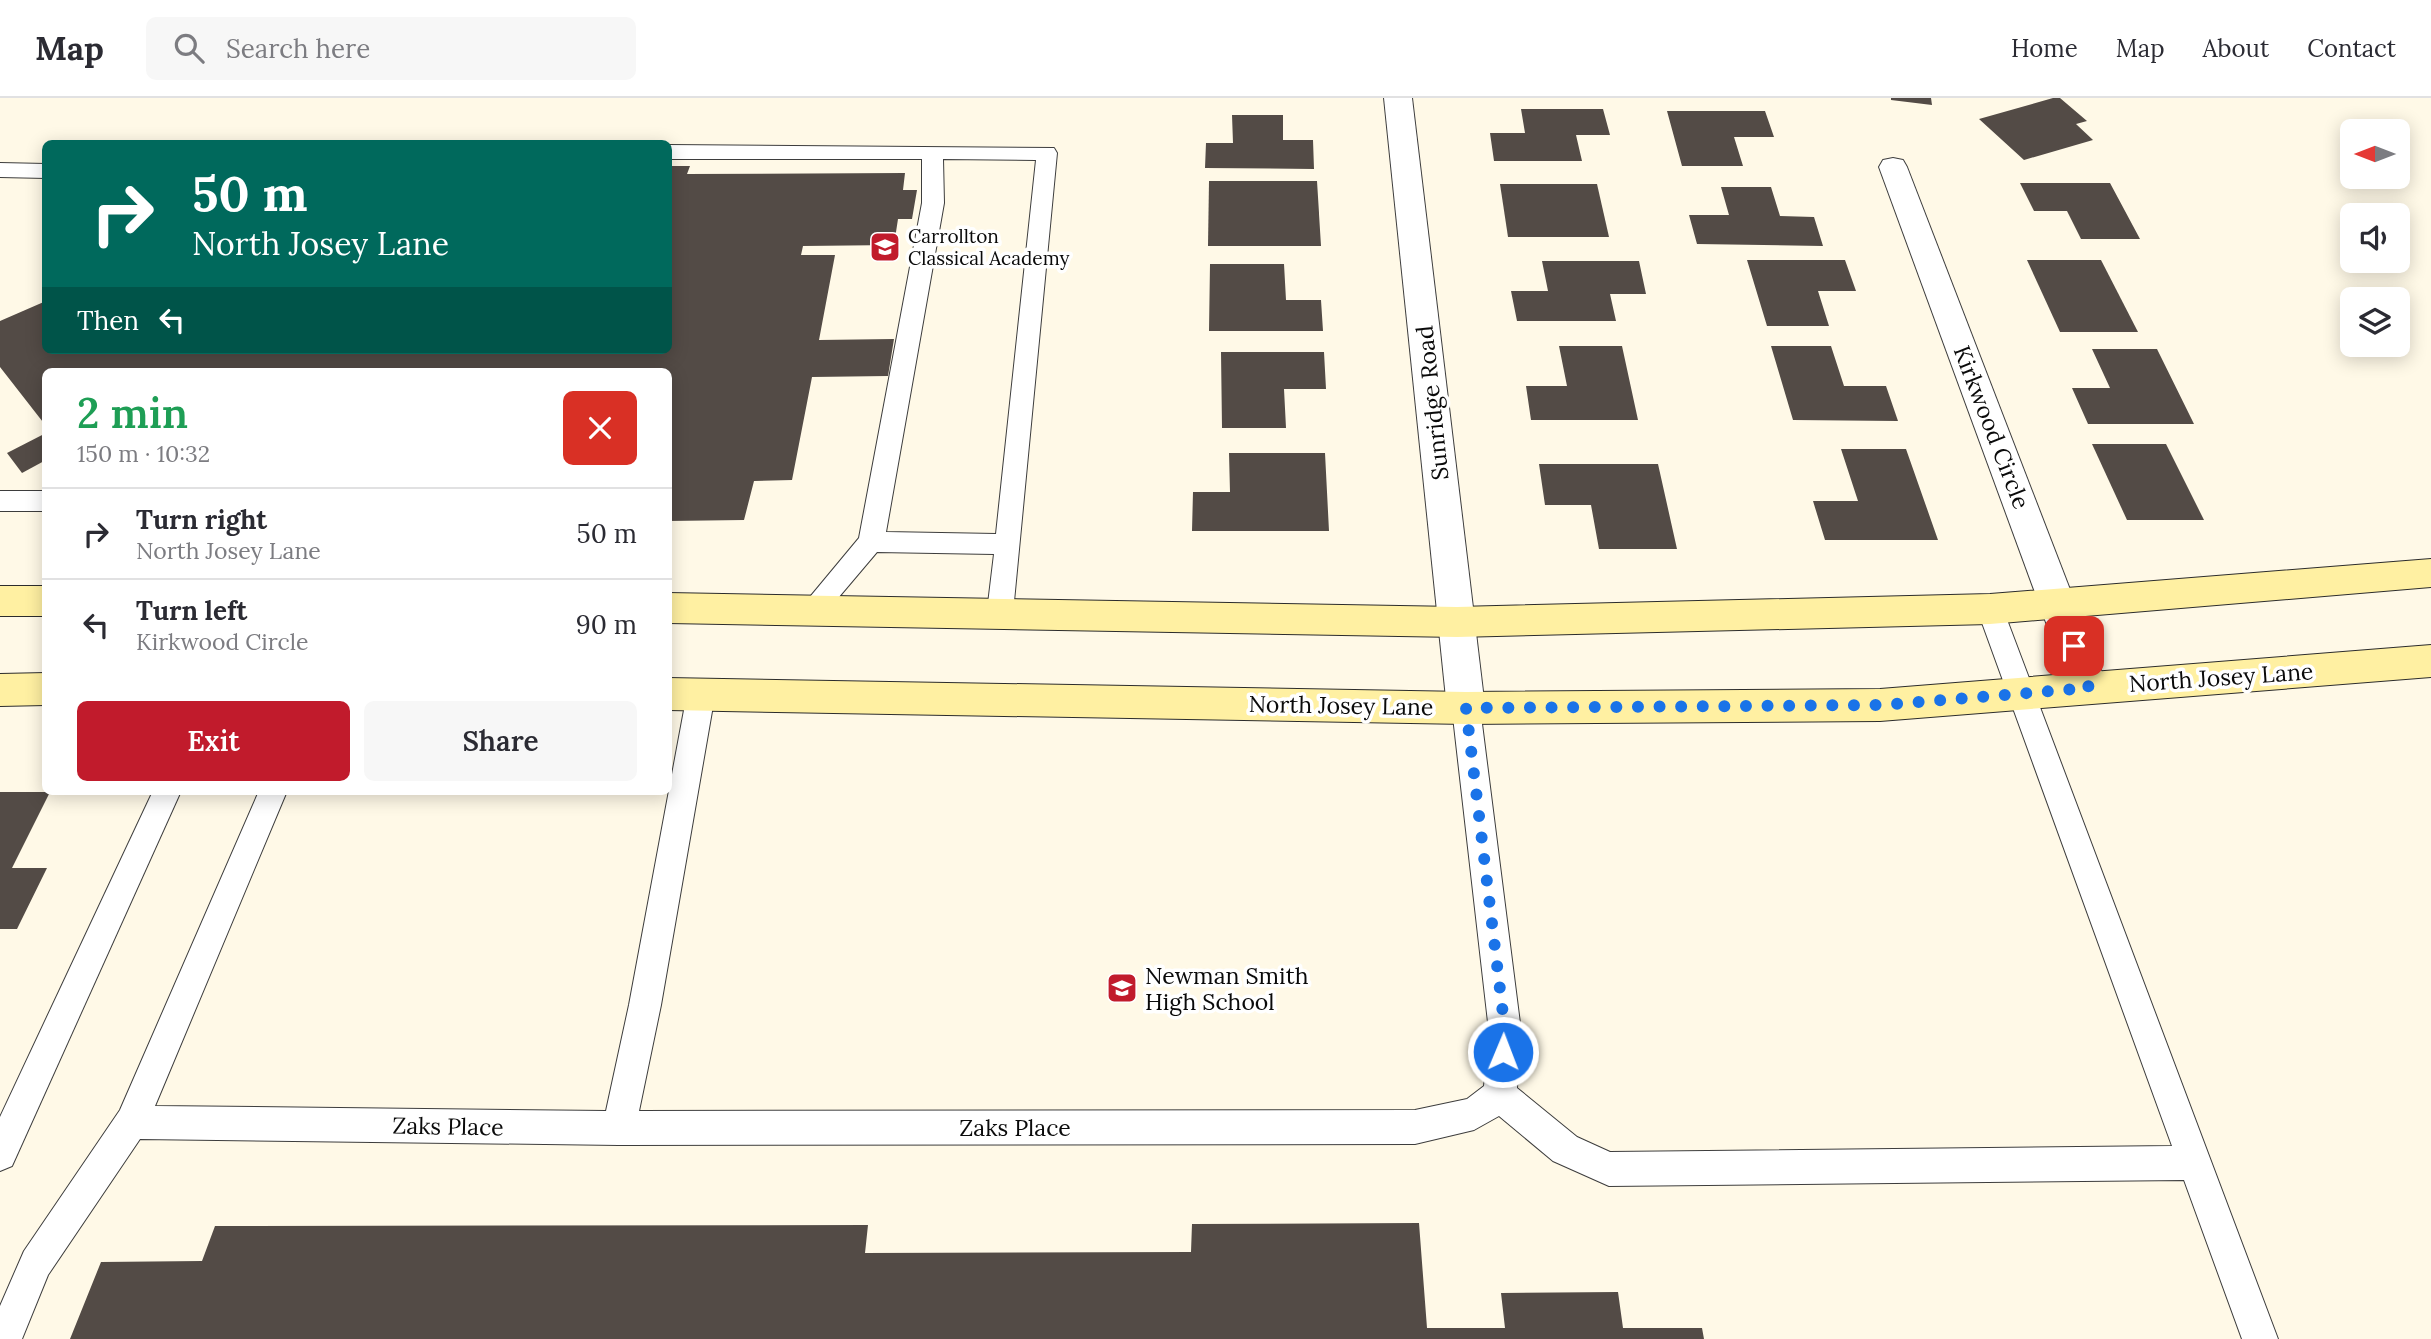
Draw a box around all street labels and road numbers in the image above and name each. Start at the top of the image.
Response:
street label: Sunridge Road [1409,324,1455,482]
street label: Kirkwood Circle [1948,341,2036,513]
street label: North Josey Lane [2128,656,2314,698]
street label: North Josey Lane [1248,689,1434,721]
street label: Zaks Place [392,1111,504,1141]
street label: Zaks Place [959,1113,1071,1142]

